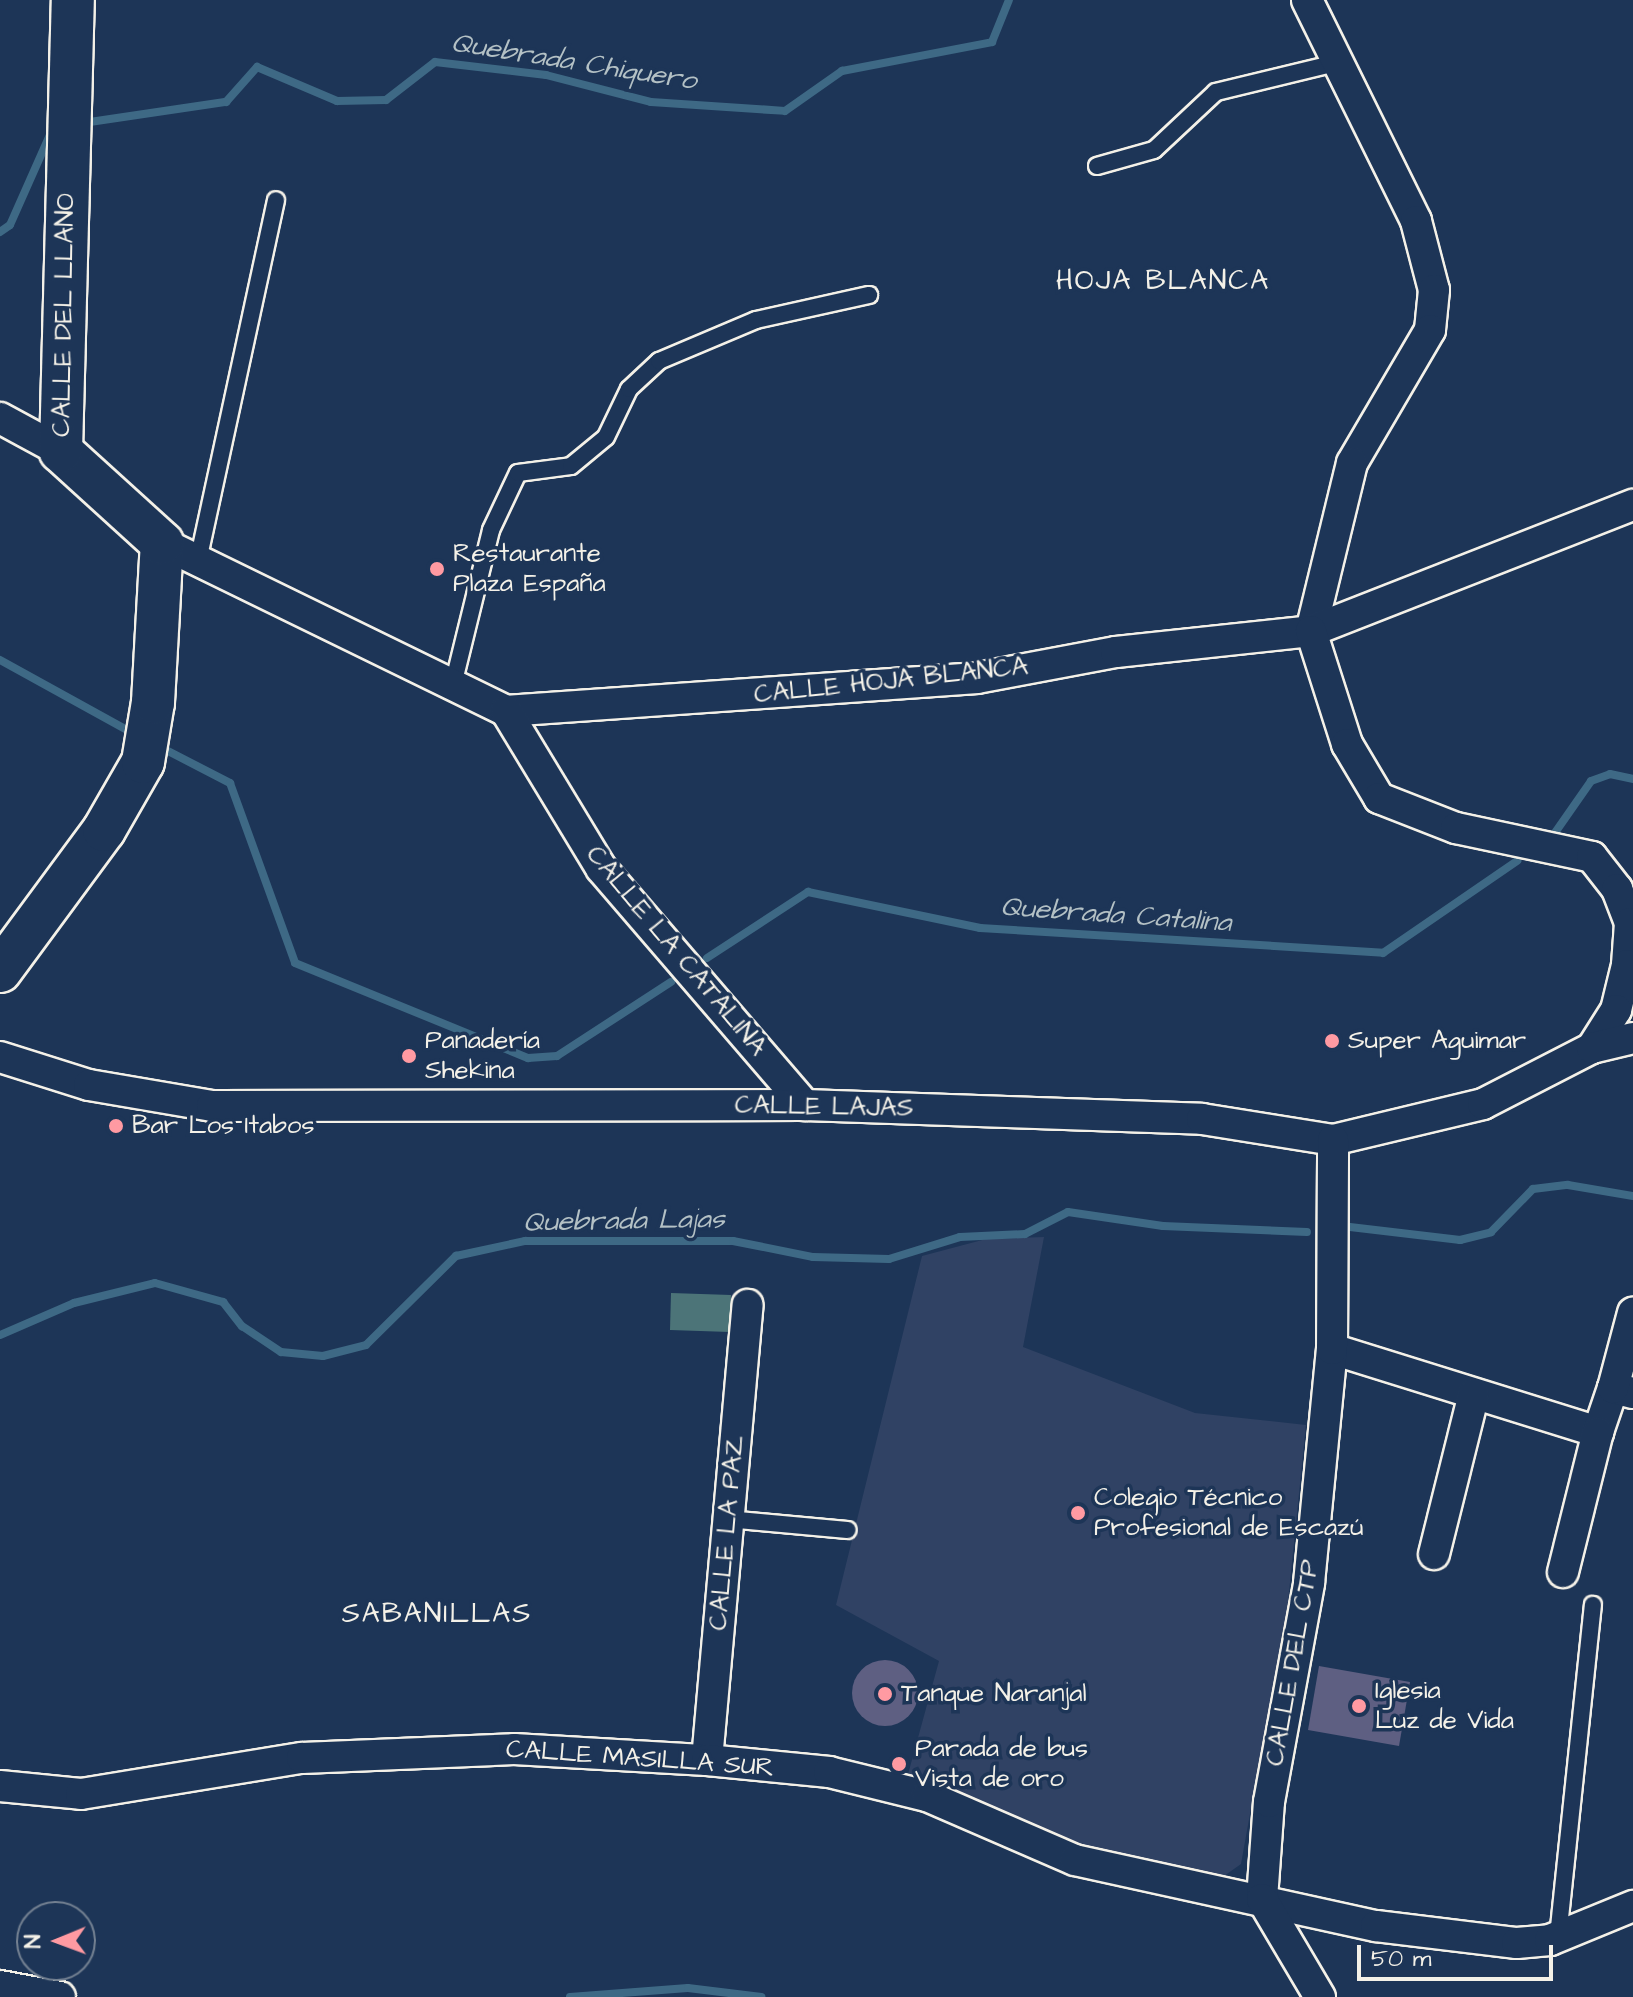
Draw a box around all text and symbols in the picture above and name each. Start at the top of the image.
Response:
water label: Quebrada Chiquero [449,26,699,98]
street label: CALLE DEL LLANO [46,193,82,437]
district label: HOJA BLANCA [1056,264,1270,298]
place label: Restaurante Plaza España [453,538,606,600]
marker: Restaurante Plaza España [428,560,446,578]
street label: CALLE HOJA BLANCA [752,651,1030,711]
street label: CALLE LA CATALINA [579,840,773,1062]
water label: Quebrada Catalina [1000,890,1232,940]
place label: Panadería Shekina [425,1025,540,1086]
place label: Super Aguimar [1348,1025,1526,1057]
marker: Super Aguimar [1323,1032,1341,1050]
marker: Panadería Shekina [400,1047,418,1065]
street label: CALLE LAJAS [734,1090,914,1124]
place label: Bar Los Itabos [132,1110,315,1142]
marker: Bar Los Itabos [107,1117,125,1135]
water label: Quebrada Lajas [523,1202,725,1240]
street label: CALLE LA PAZ [703,1434,751,1632]
place label: Colegio Técnico Profesional de Escazú [1094,1482,1363,1544]
marker: Colegio Técnico Profesional de Escazú [1069,1504,1087,1522]
street label: CALLE DEL CTP [1260,1558,1326,1768]
district label: SABANILLAS [342,1597,532,1631]
place label: Iglesia Luz de Vida [1375,1675,1514,1736]
place label: Tanque Naranjal [901,1678,1087,1710]
marker: Tanque Naranjal [876,1685,894,1703]
marker: Iglesia Luz de Vida [1350,1697,1368,1715]
place label: Parada de bus Vista de oro [915,1733,1088,1794]
street label: CALLE MASILLA SUR [505,1734,775,1784]
marker: Parada de bus Vista de oro [890,1755,908,1773]
north arrow [16,1901,96,1981]
scale bar [1361,1929,1557,1979]
text: N [18,1934,49,1949]
text: 50 m [1371,1942,1431,1976]

